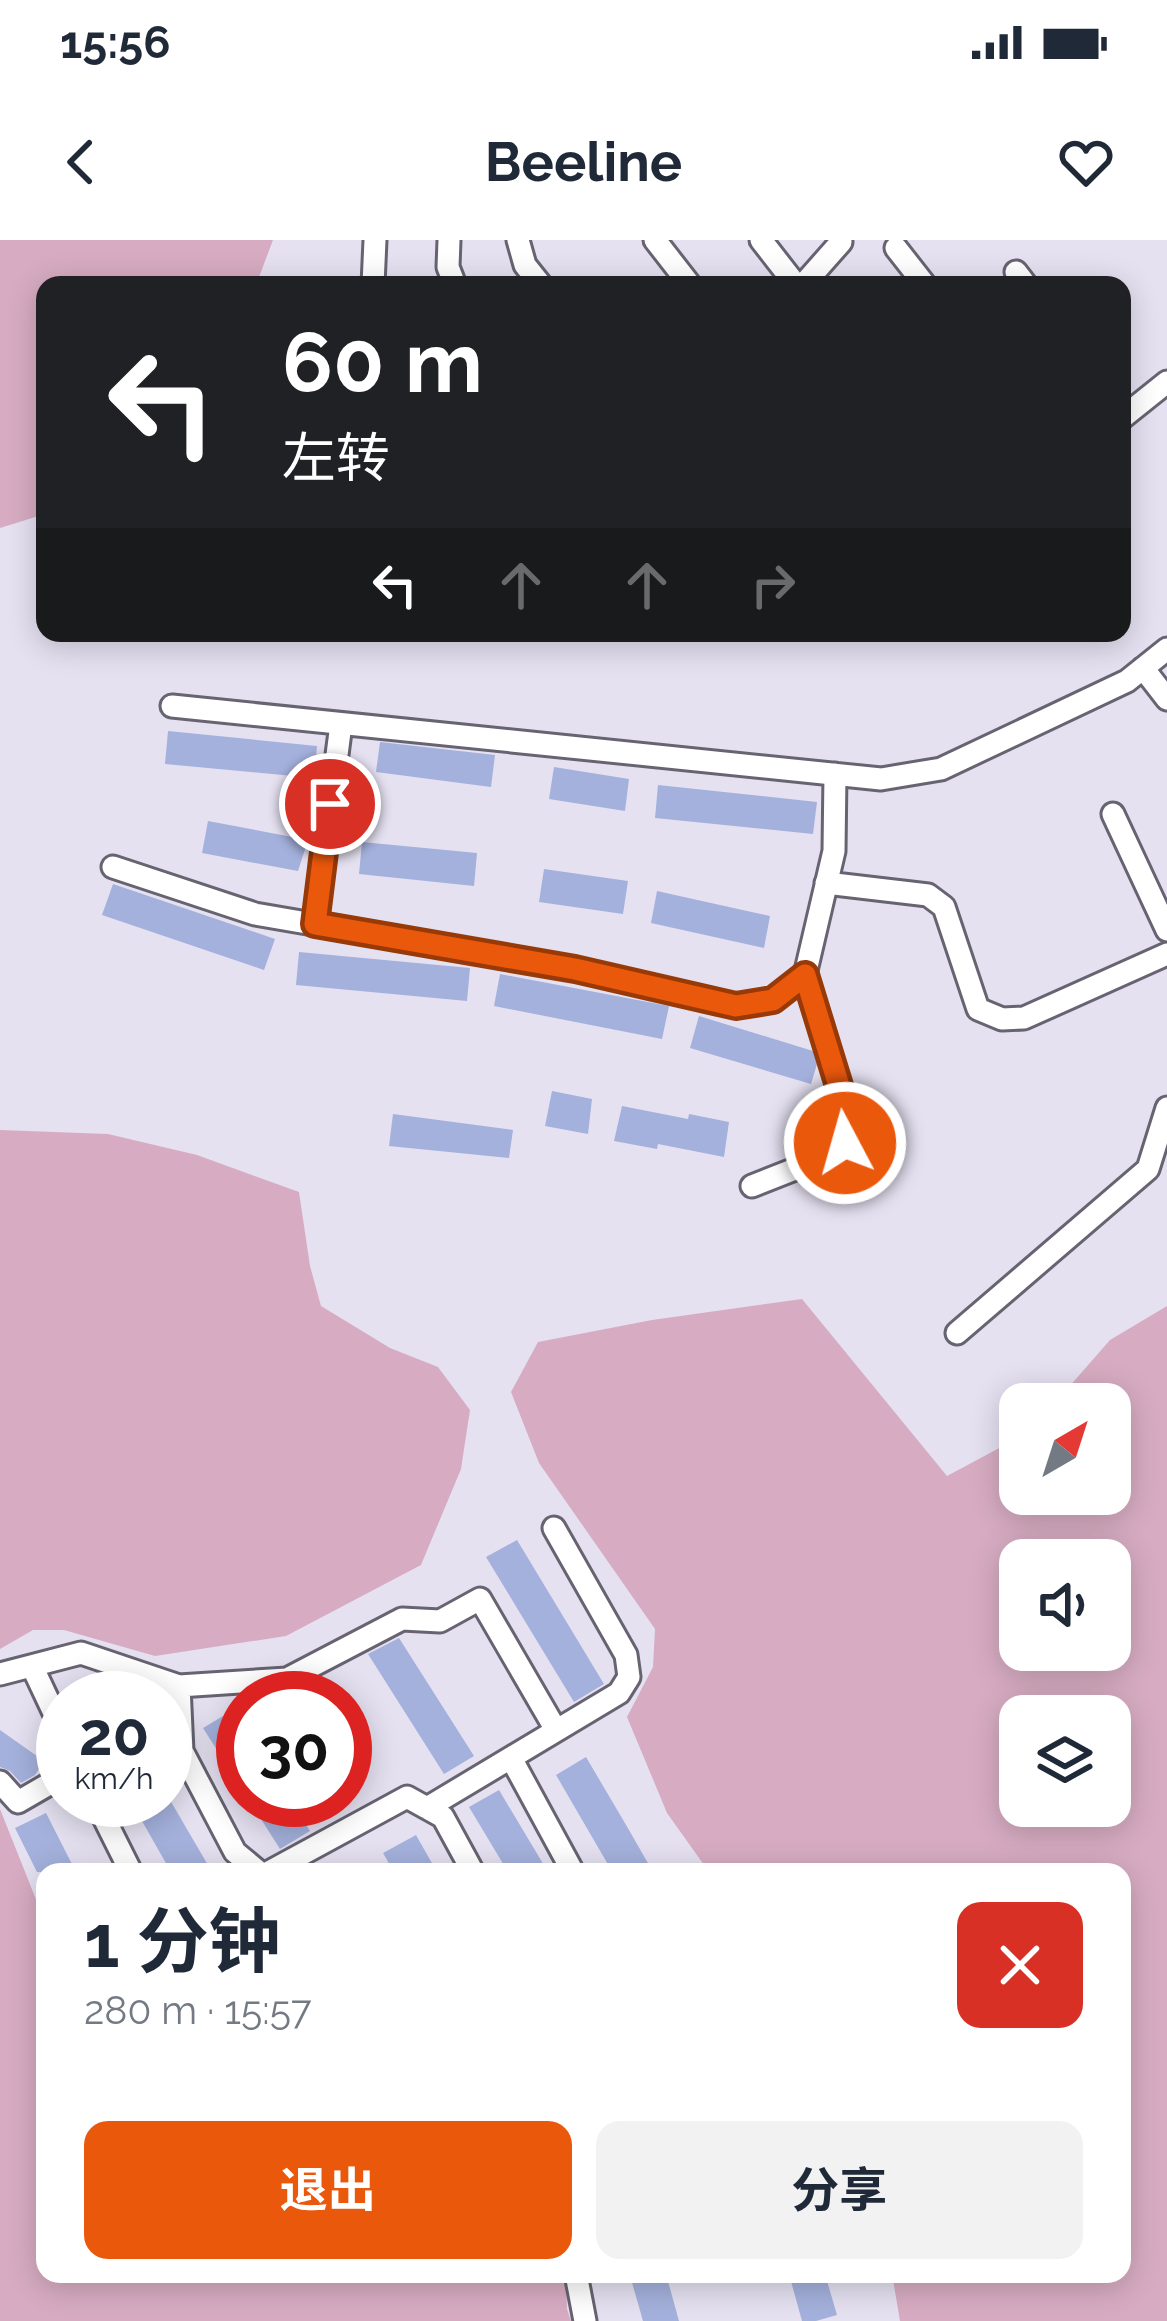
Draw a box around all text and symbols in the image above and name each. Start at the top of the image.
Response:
text: 15:56 [60,16,171,69]
icon: back [48,129,114,195]
icon: heart [1053,129,1119,195]
text: Beeline [485,130,682,194]
text: 60 m [282,313,483,412]
icon: left [84,324,240,480]
text: 左转 [282,426,390,490]
icon: left [362,552,428,618]
icon: ahead [488,552,554,618]
icon: ahead [614,552,680,618]
icon: right [740,552,806,618]
pin [279,753,381,855]
icon: arrive [297,771,363,837]
position arrow [782,1080,908,1206]
north arrow [999,1383,1131,1515]
map controls [999,1383,1131,1827]
button: sound [999,1539,1131,1671]
speed limit sign: 30 [216,1671,372,1827]
button: layers [999,1695,1131,1827]
text: 20 [79,1699,149,1769]
text: km/h [74,1761,154,1796]
text: 1 分钟 [84,1899,281,1984]
button: close [957,1902,1083,2028]
text: 280 m · 15:57 [84,1987,312,2033]
button: 退出 [84,2121,572,2259]
button: 分享 [596,2121,1083,2259]

